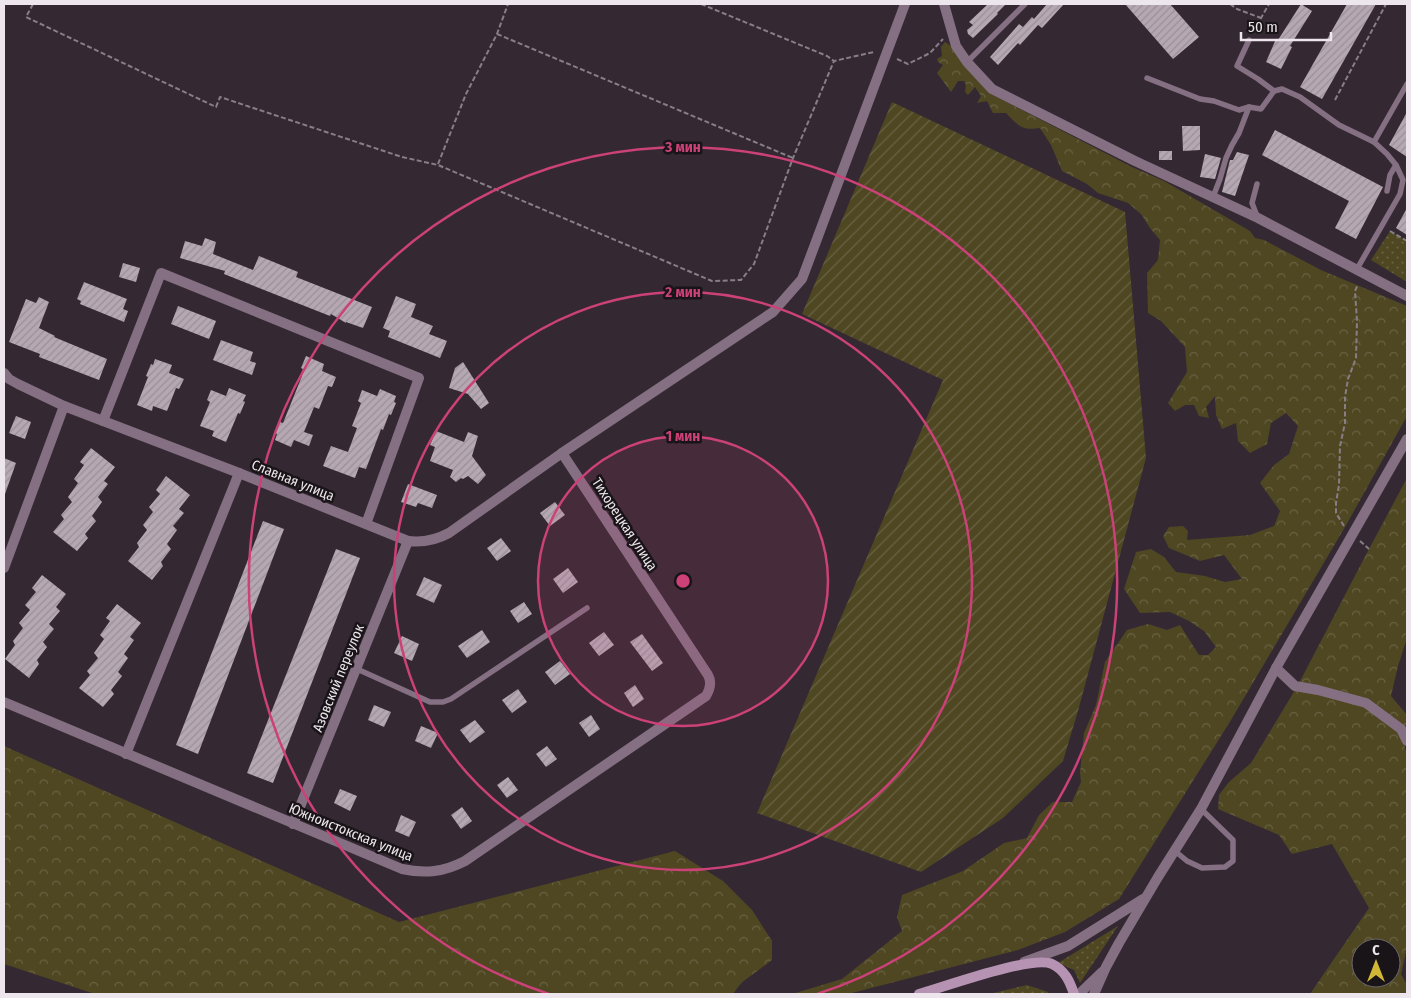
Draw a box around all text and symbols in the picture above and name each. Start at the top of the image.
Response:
scale bar [1241,10,1331,42]
text: 50 m [1248,18,1278,36]
text: 3 мин [664,138,701,156]
text: 2 мин [664,283,701,301]
text: 1 мин [666,427,700,445]
street label: Славная улица [249,456,337,505]
street label: Тихорецкая улица [588,475,661,574]
centre of rings [674,572,692,590]
street label: Азовский переулок [309,621,368,735]
street label: Южноистокская улица [286,800,415,865]
north arrow [1351,938,1401,988]
text: С [1372,942,1380,959]

